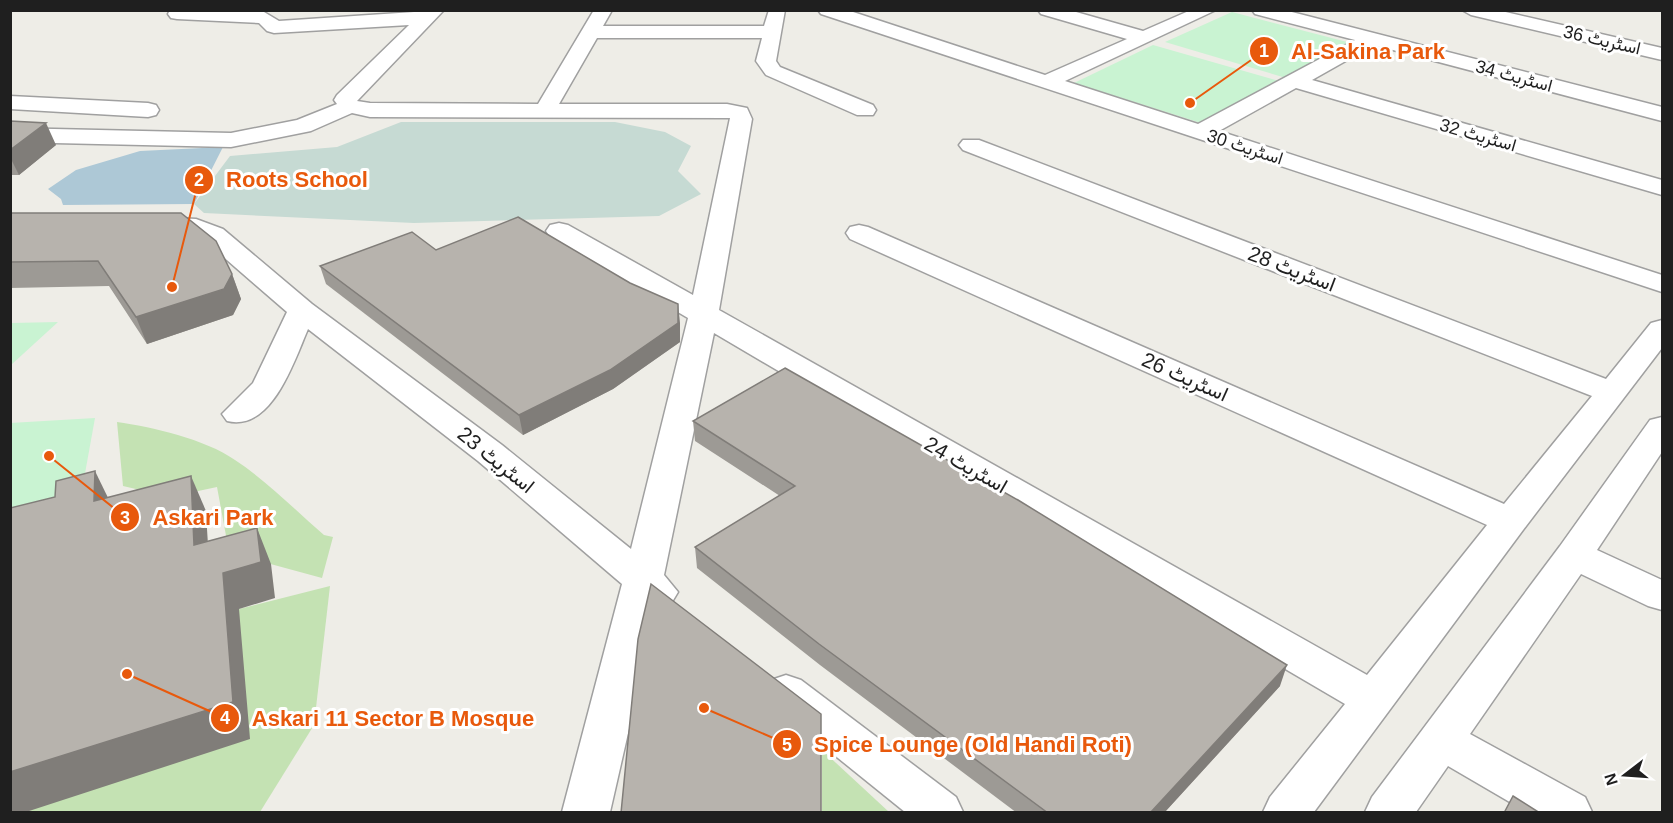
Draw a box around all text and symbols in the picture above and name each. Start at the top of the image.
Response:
street label: اسٹریٹ 36 [1561,21,1643,60]
callout: Al-Sakina Park [1249,31,1457,71]
text: Al-Sakina Park [1291,39,1446,64]
text: 1 [1259,41,1269,61]
street label: اسٹریٹ 34 [1473,56,1555,97]
street label: اسٹریٹ 32 [1437,115,1519,156]
street label: اسٹریٹ 30 [1204,125,1286,170]
callout: Roots School [184,160,380,200]
text: Roots School [226,167,368,192]
text: 2 [194,170,204,190]
street label: اسٹریٹ 28 [1244,241,1339,298]
street label: اسٹریٹ 26 [1138,347,1232,408]
street label: اسٹریٹ 23 [452,422,539,499]
street label: اسٹریٹ 24 [920,432,1012,499]
callout: Askari Park [110,497,285,537]
text: Askari Park [152,505,274,530]
text: 3 [120,508,130,528]
callout: Askari 11 Sector B Mosque [210,698,546,738]
text: Askari 11 Sector B Mosque [252,706,534,731]
text: 4 [220,708,230,728]
callout: Spice Lounge (Old Handi Roti) [772,724,1144,764]
text: Spice Lounge (Old Handi Roti) [814,732,1132,757]
text: 5 [782,735,792,755]
north arrow [1595,745,1655,805]
text: N [1601,771,1621,787]

